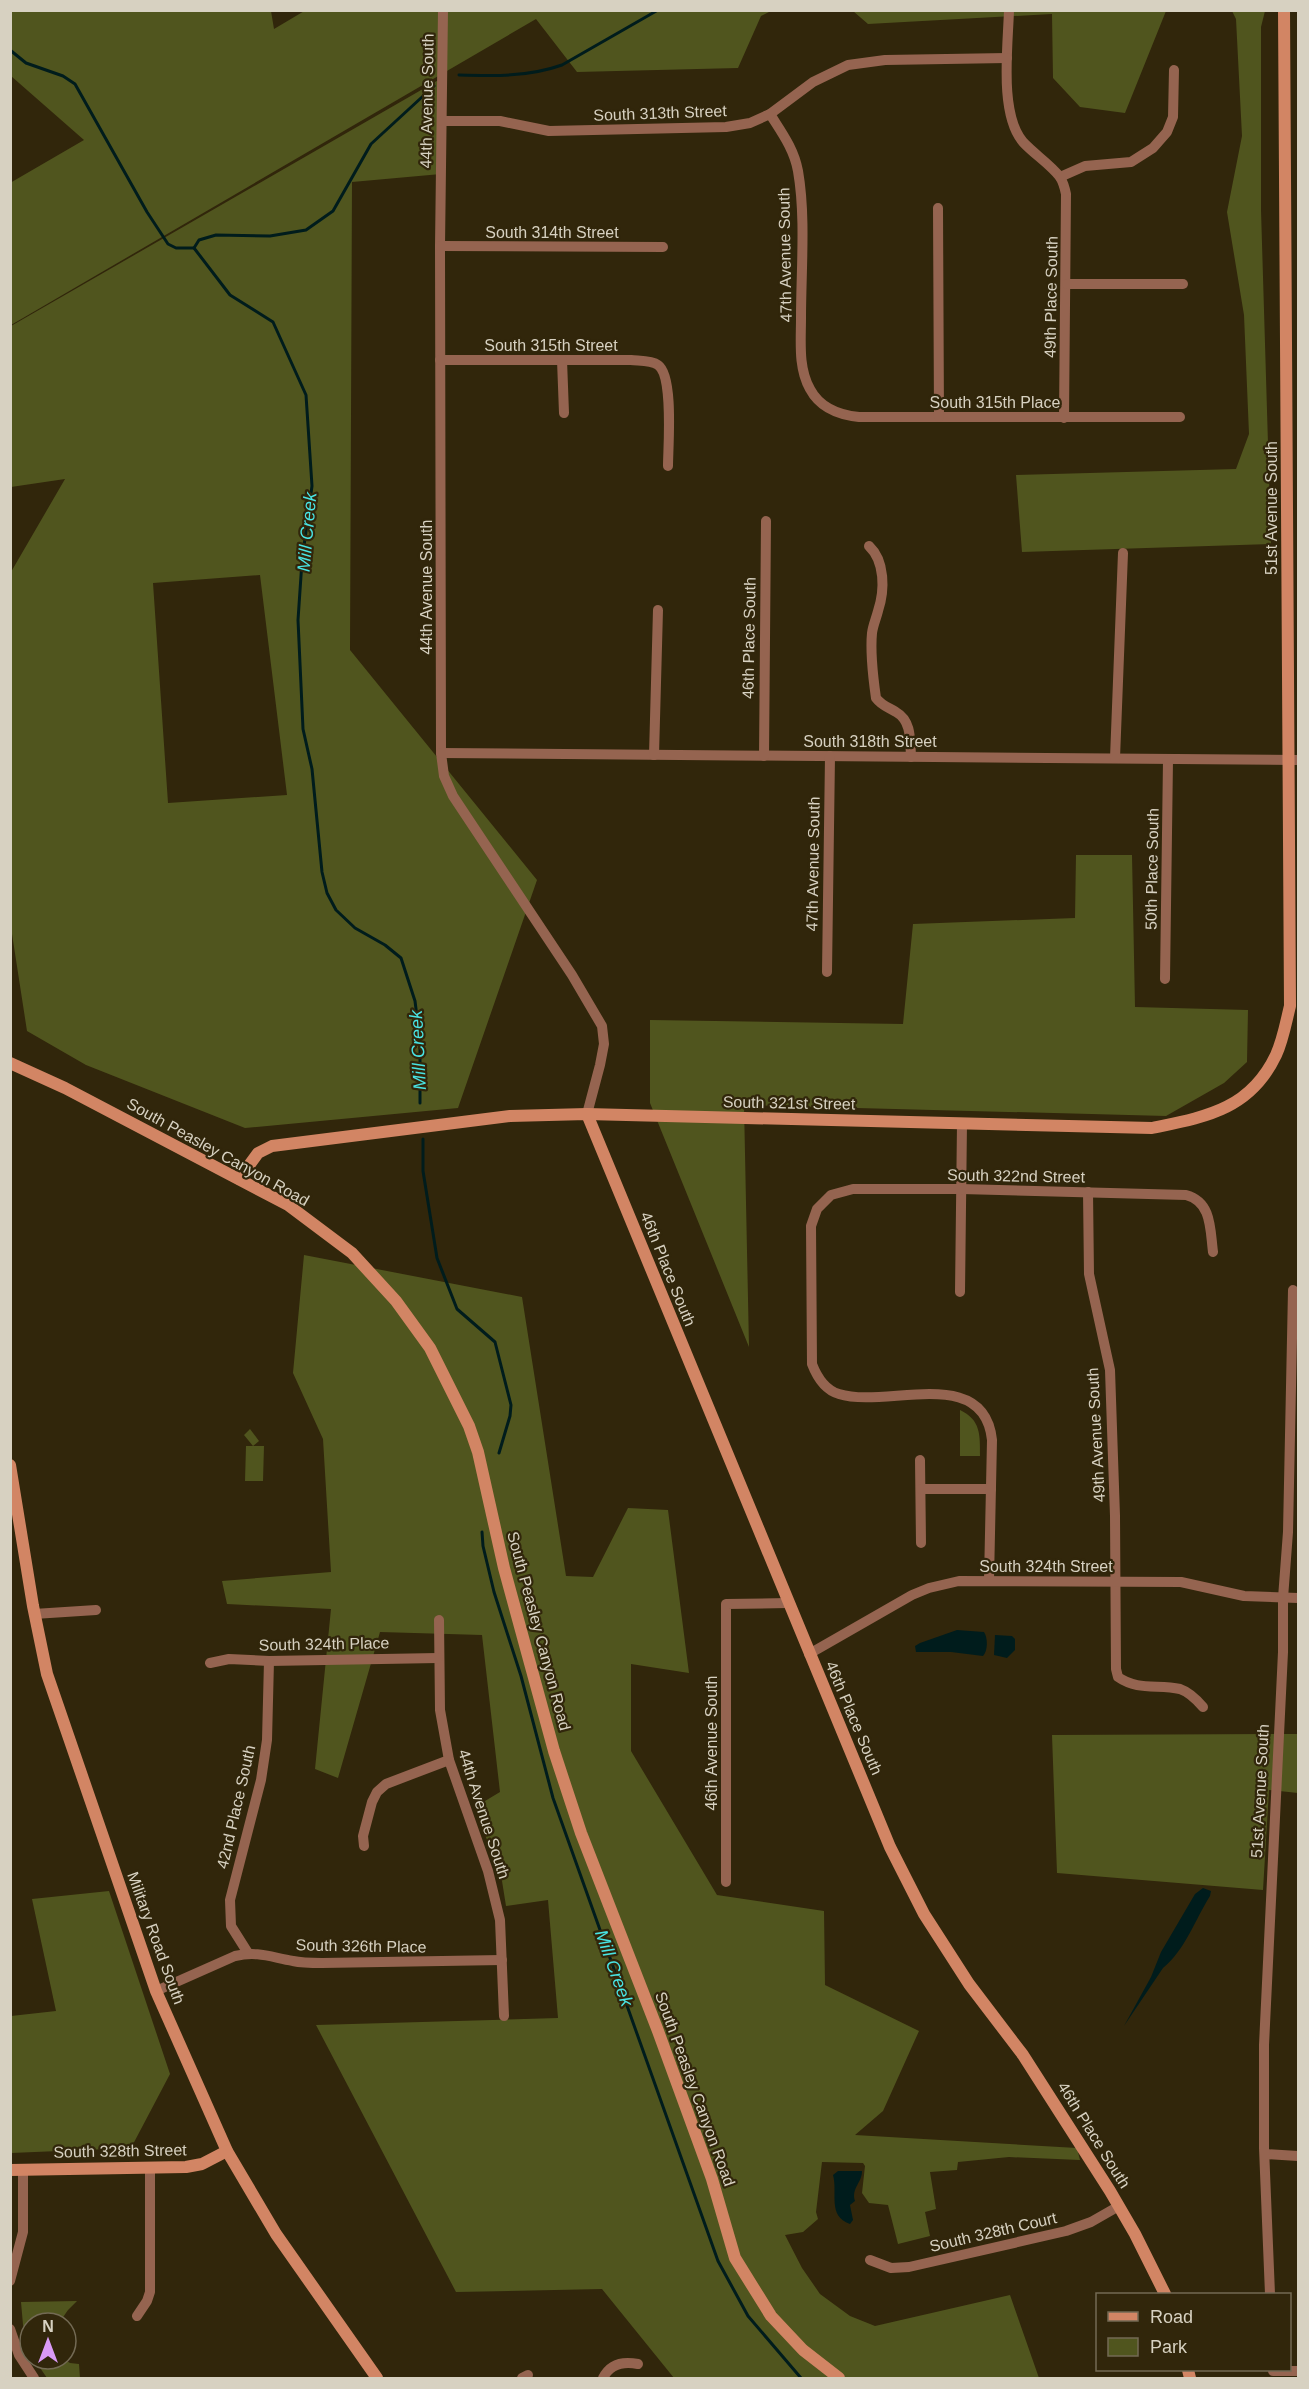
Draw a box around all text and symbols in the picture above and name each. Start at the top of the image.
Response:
street label: 44th Avenue South [417,33,437,169]
street label: South 313th Street [593,102,728,124]
street label: 47th Avenue South [775,187,795,323]
street label: South 314th Street [485,224,619,241]
street label: 49th Place South [1041,236,1061,358]
street label: South 315th Street [484,337,618,354]
street label: South 315th Place [930,394,1060,411]
street label: 51st Avenue South [1263,441,1280,575]
water label: Mill Creek [294,490,321,573]
street label: 44th Avenue South [418,520,435,654]
street label: 46th Place South [739,577,759,699]
street label: South 318th Street [803,733,937,750]
street label: 47th Avenue South [803,796,823,932]
street label: 50th Place South [1142,808,1162,930]
water label: Mill Creek [406,1009,430,1090]
street label: South 321st Street [723,1093,856,1113]
street label: South Peasley Canyon Road [124,1095,312,1209]
street label: South 322nd Street [947,1166,1086,1186]
street label: 46th Place South [637,1209,699,1329]
street label: 49th Avenue South [1084,1367,1108,1503]
street label: South Peasley Canyon Road [504,1530,574,1732]
street label: South 324th Street [979,1558,1113,1575]
street label: South 324th Place [258,1634,390,1654]
street label: 46th Place South [822,1659,886,1777]
street label: 46th Avenue South [703,1676,720,1810]
street label: 51st Avenue South [1248,1724,1272,1858]
street label: 42nd Place South [214,1744,258,1870]
street label: 44th Avenue South [455,1747,513,1881]
street label: Military Road South [124,1869,188,2007]
water label: Mill Creek [591,1927,637,2010]
street label: South 326th Place [295,1936,427,1956]
street label: South Peasley Canyon Road [652,1990,738,2188]
street label: 46th Place South [1054,2079,1134,2191]
street label: South 328th Street [53,2141,187,2161]
street label: South 328th Court [928,2209,1059,2255]
legend [1096,2293,1291,2371]
text: Road [1150,2307,1193,2327]
north arrow [18,2311,78,2371]
text: N [42,2318,54,2335]
text: Park [1150,2337,1188,2357]

